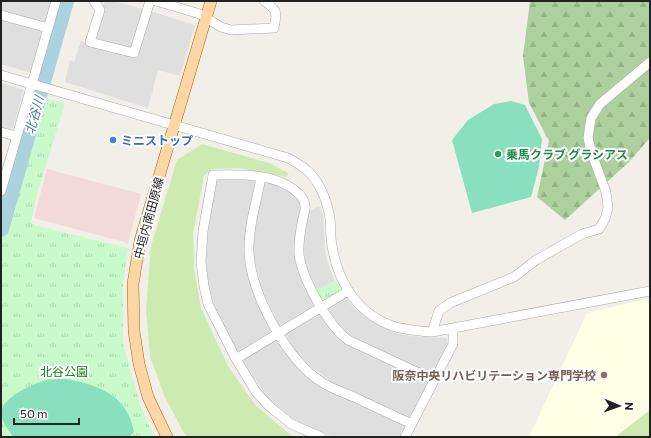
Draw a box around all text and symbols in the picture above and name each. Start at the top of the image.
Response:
water label: 北谷川 [21,92,48,136]
place label: ミニストップ [121,133,193,147]
marker: ミニストップ [108,135,118,145]
place label: 乗馬クラブ グラシアス [506,147,628,161]
marker: 乗馬クラブ グラシアス [493,149,503,159]
street label: 中垣内南田原線 [130,176,166,260]
park label: 北谷公園 [40,364,88,378]
place label: 阪奈中央リハビリテーション専門学校 [392,368,596,382]
marker: 阪奈中央リハビリテーション専門学校 [599,370,609,380]
north arrow [599,386,639,426]
scale bar [14,400,79,426]
text: N [623,402,636,411]
text: 50 m [20,406,48,420]

